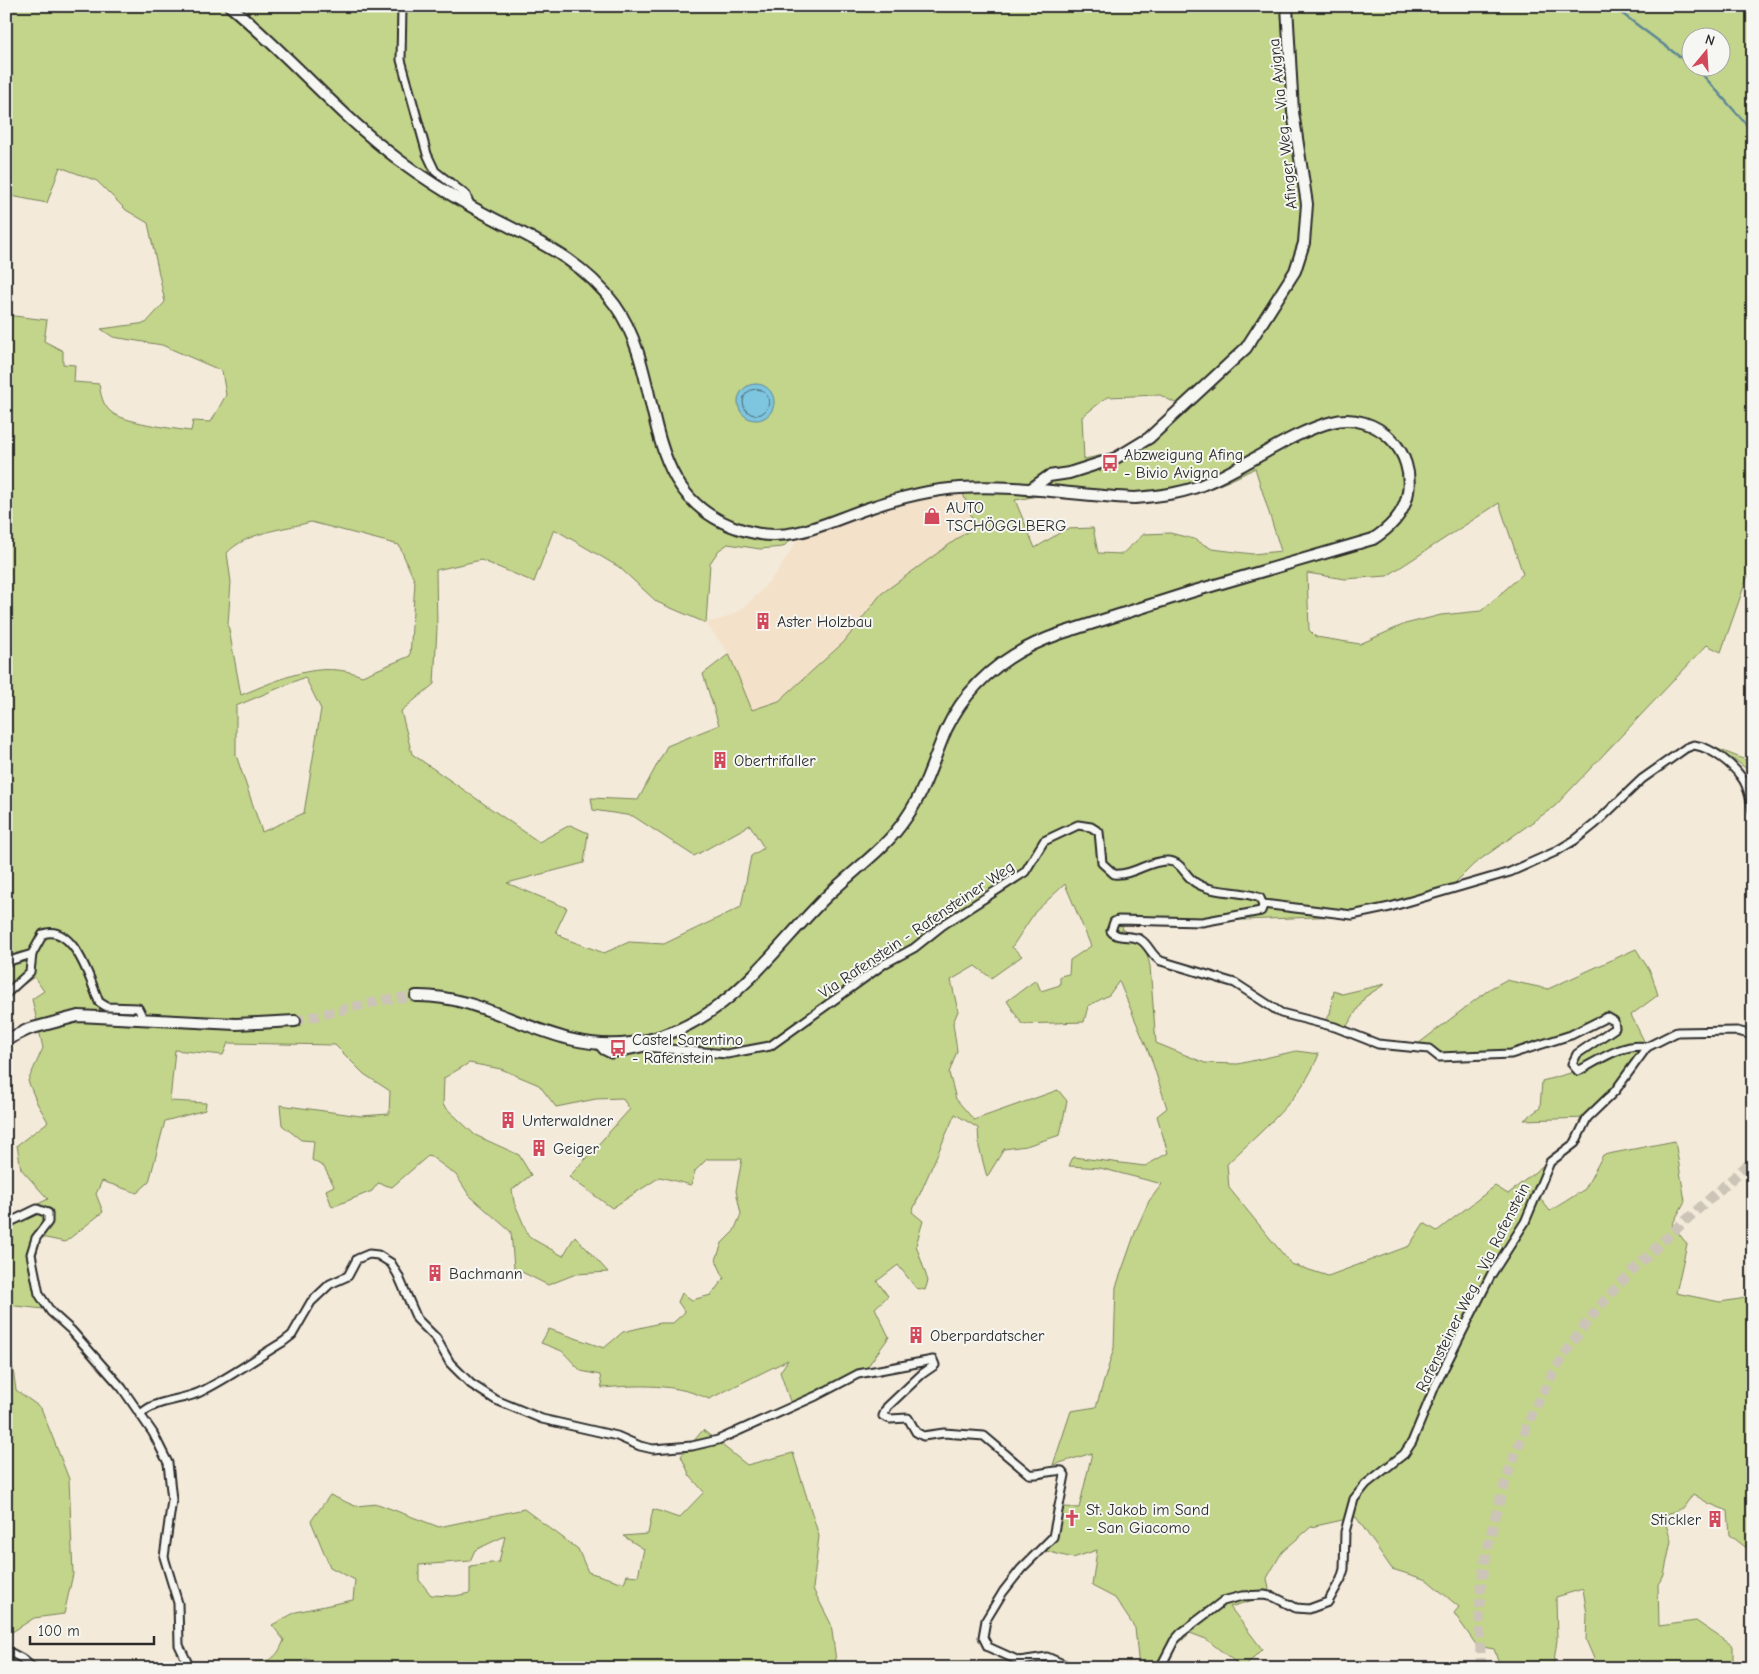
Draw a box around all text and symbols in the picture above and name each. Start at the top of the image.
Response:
north arrow [1682,28,1732,78]
text: N [1703,31,1717,50]
street label: Afinger Weg - Via Avigna [1265,38,1301,210]
place label: Abzweigung Afing - Bivio Avigna [1124,446,1243,482]
bus stop icon: Abzweigung Afing - Bivio Avigna [1100,453,1120,473]
place label: AUTO TSCHÖGGLBERG [946,499,1066,535]
shop icon: AUTO TSCHÖGGLBERG [922,506,942,526]
building icon: Aster Holzbau [753,611,773,631]
place label: Aster Holzbau [777,613,872,631]
building icon: Obertrifaller [710,750,730,770]
place label: Obertrifaller [734,752,816,770]
street label: Via Rafenstein - Rafensteiner Weg [815,858,1018,1002]
place label: Castel Sarentino - Rafenstein [632,1031,743,1067]
bus stop icon: Castel Sarentino - Rafenstein [608,1038,628,1058]
building icon: Unterwaldner [498,1110,518,1130]
place label: Unterwaldner [522,1112,614,1130]
building icon: Geiger [529,1138,549,1158]
place label: Geiger [553,1140,600,1158]
street label: Rafensteiner Weg - Via Rafenstein [1412,1180,1534,1395]
building icon: Bachmann [425,1263,445,1283]
place label: Bachmann [449,1265,523,1283]
building icon: Oberpardatscher [906,1325,926,1345]
place label: Oberpardatscher [930,1327,1045,1345]
place label: St. Jakob im Sand - San Giacomo [1086,1501,1209,1537]
church icon: St. Jakob im Sand - San Giacomo [1062,1508,1082,1528]
building icon: Stickler [1705,1509,1725,1529]
place label: Stickler [1651,1511,1702,1529]
scale bar [30,1614,154,1646]
text: 100 m [38,1622,80,1640]

